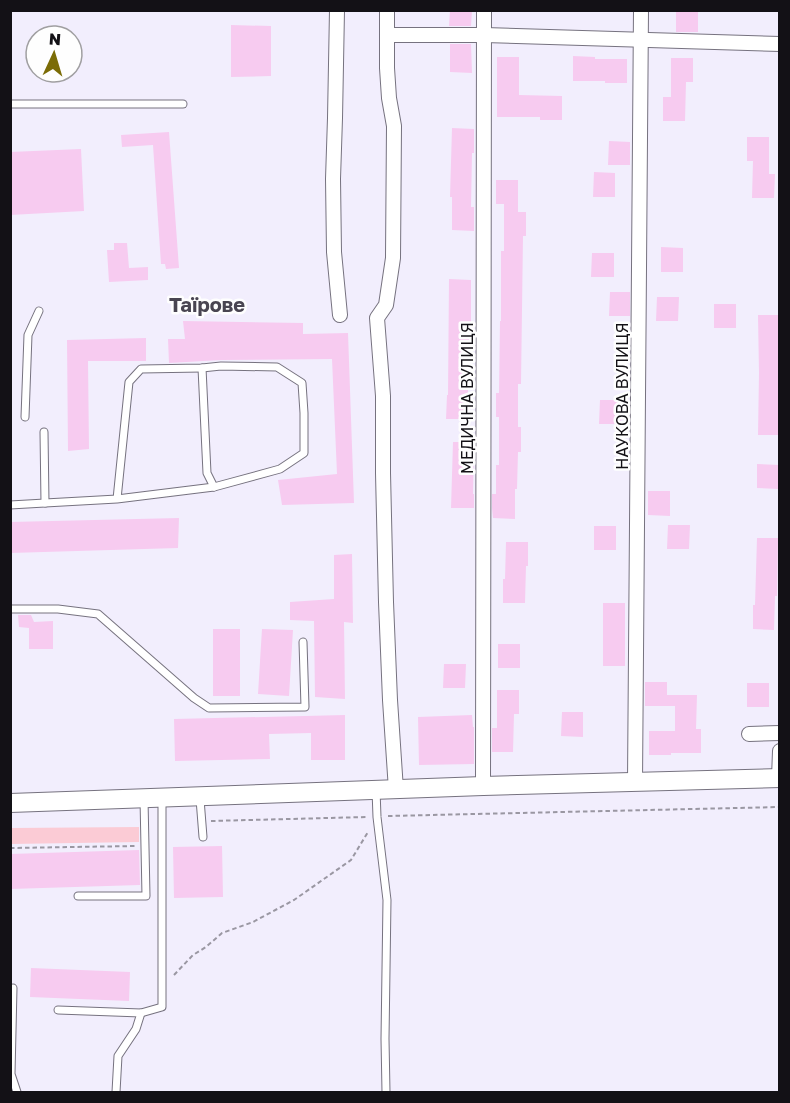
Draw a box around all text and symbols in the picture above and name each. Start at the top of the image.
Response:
north arrow [24,24,84,84]
text: N [48,29,62,49]
district label: Таїрове [169,292,245,316]
street label: МЕДИЧНА ВУЛИЦЯ [457,322,477,474]
street label: НАУКОВА ВУЛИЦЯ [612,322,632,470]

